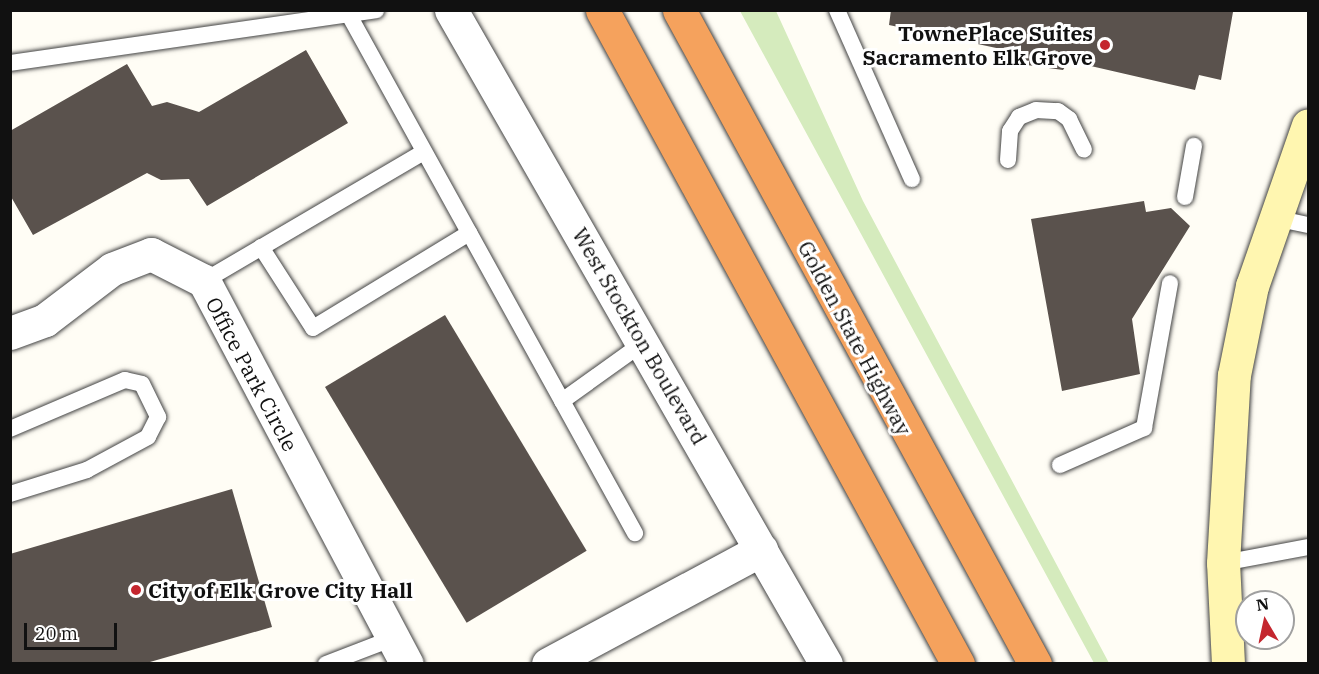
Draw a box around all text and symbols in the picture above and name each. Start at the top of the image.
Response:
place label: TownePlace Suites Sacramento Elk Grove [863,20,1093,70]
marker: TownePlace Suites Sacramento Elk Grove [1098,38,1112,52]
street label: West Stockton Boulevard [568,223,712,449]
street label: Golden State Highway [793,237,917,439]
street label: Office Park Circle [201,293,303,455]
place label: City of Elk Grove City Hall [148,577,413,603]
marker: City of Elk Grove City Hall [129,583,143,597]
north arrow [1235,590,1295,650]
text: N [1255,593,1270,615]
scale bar [27,611,120,649]
text: 20 m [35,622,78,645]

